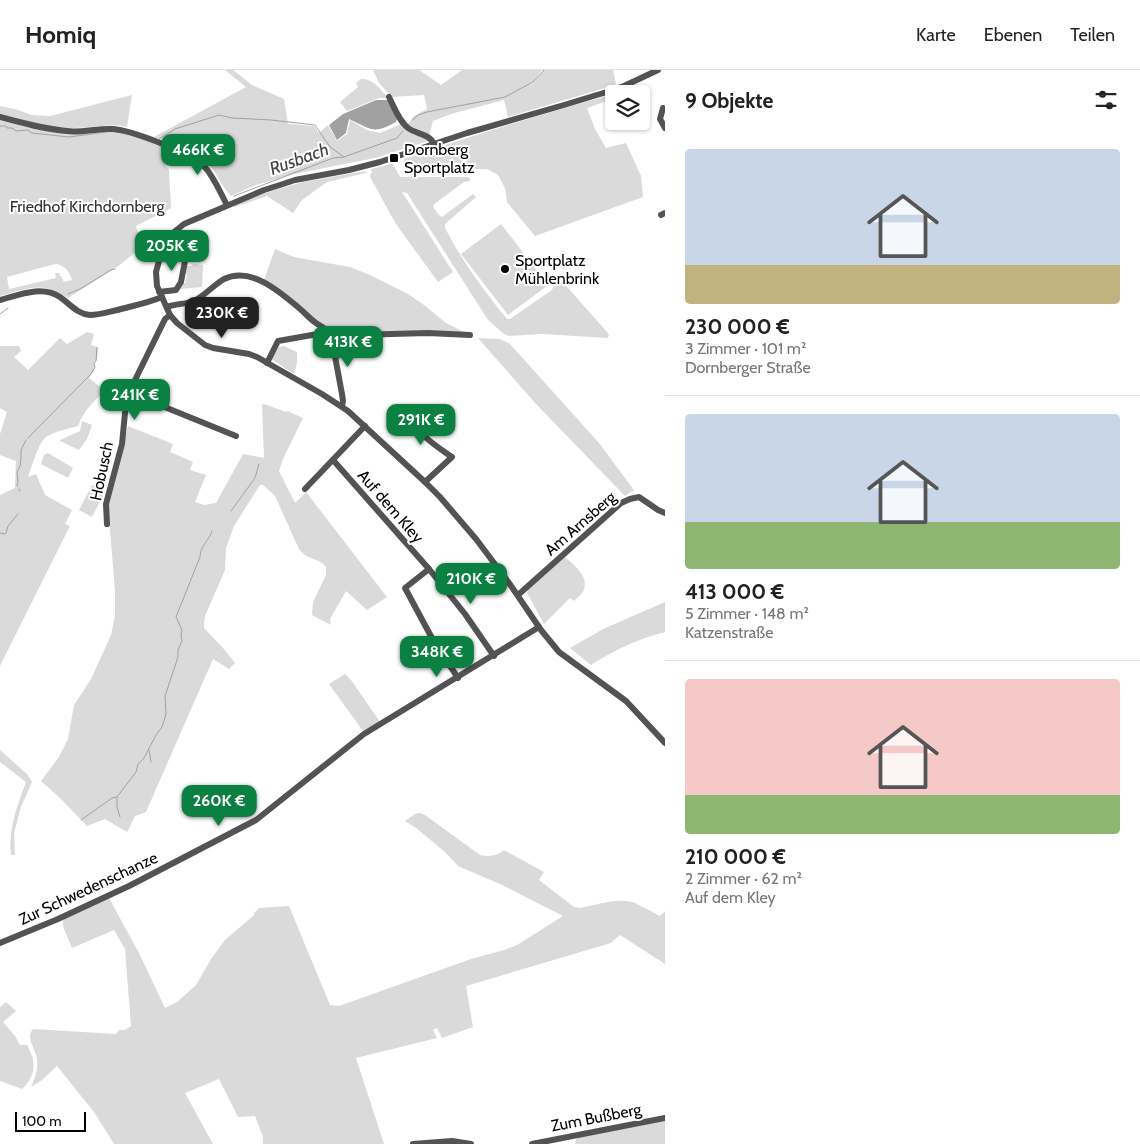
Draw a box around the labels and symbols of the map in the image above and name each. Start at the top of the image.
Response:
pin: 466K € [157,134,239,176]
water label: Rusbach [266,138,332,180]
place label: Dornberg Sportplatz [404,140,475,177]
marker: Dornberg Sportplatz [388,152,400,164]
park label: Friedhof Kirchdornberg [10,197,165,216]
pin: 205K € [131,230,213,272]
place label: Sportplatz Mühlenbrink [515,251,600,288]
marker: Sportplatz Mühlenbrink [499,263,511,275]
pin: 230K € [181,296,263,339]
pin: 413K € [307,326,389,368]
pin: 241K € [94,378,176,421]
pin: 291K € [380,404,462,446]
street label: Hobusch [86,440,117,502]
street label: Auf dem Kley [354,466,428,547]
street label: Am Arnsberg [541,487,621,559]
pin: 210K € [430,562,512,605]
pin: 348K € [396,636,478,678]
pin: 260K € [178,784,260,827]
street label: Zur Schwedenschanze [16,848,161,929]
street label: Zum Bußberg [549,1099,644,1136]
scale bar [15,1109,86,1132]

